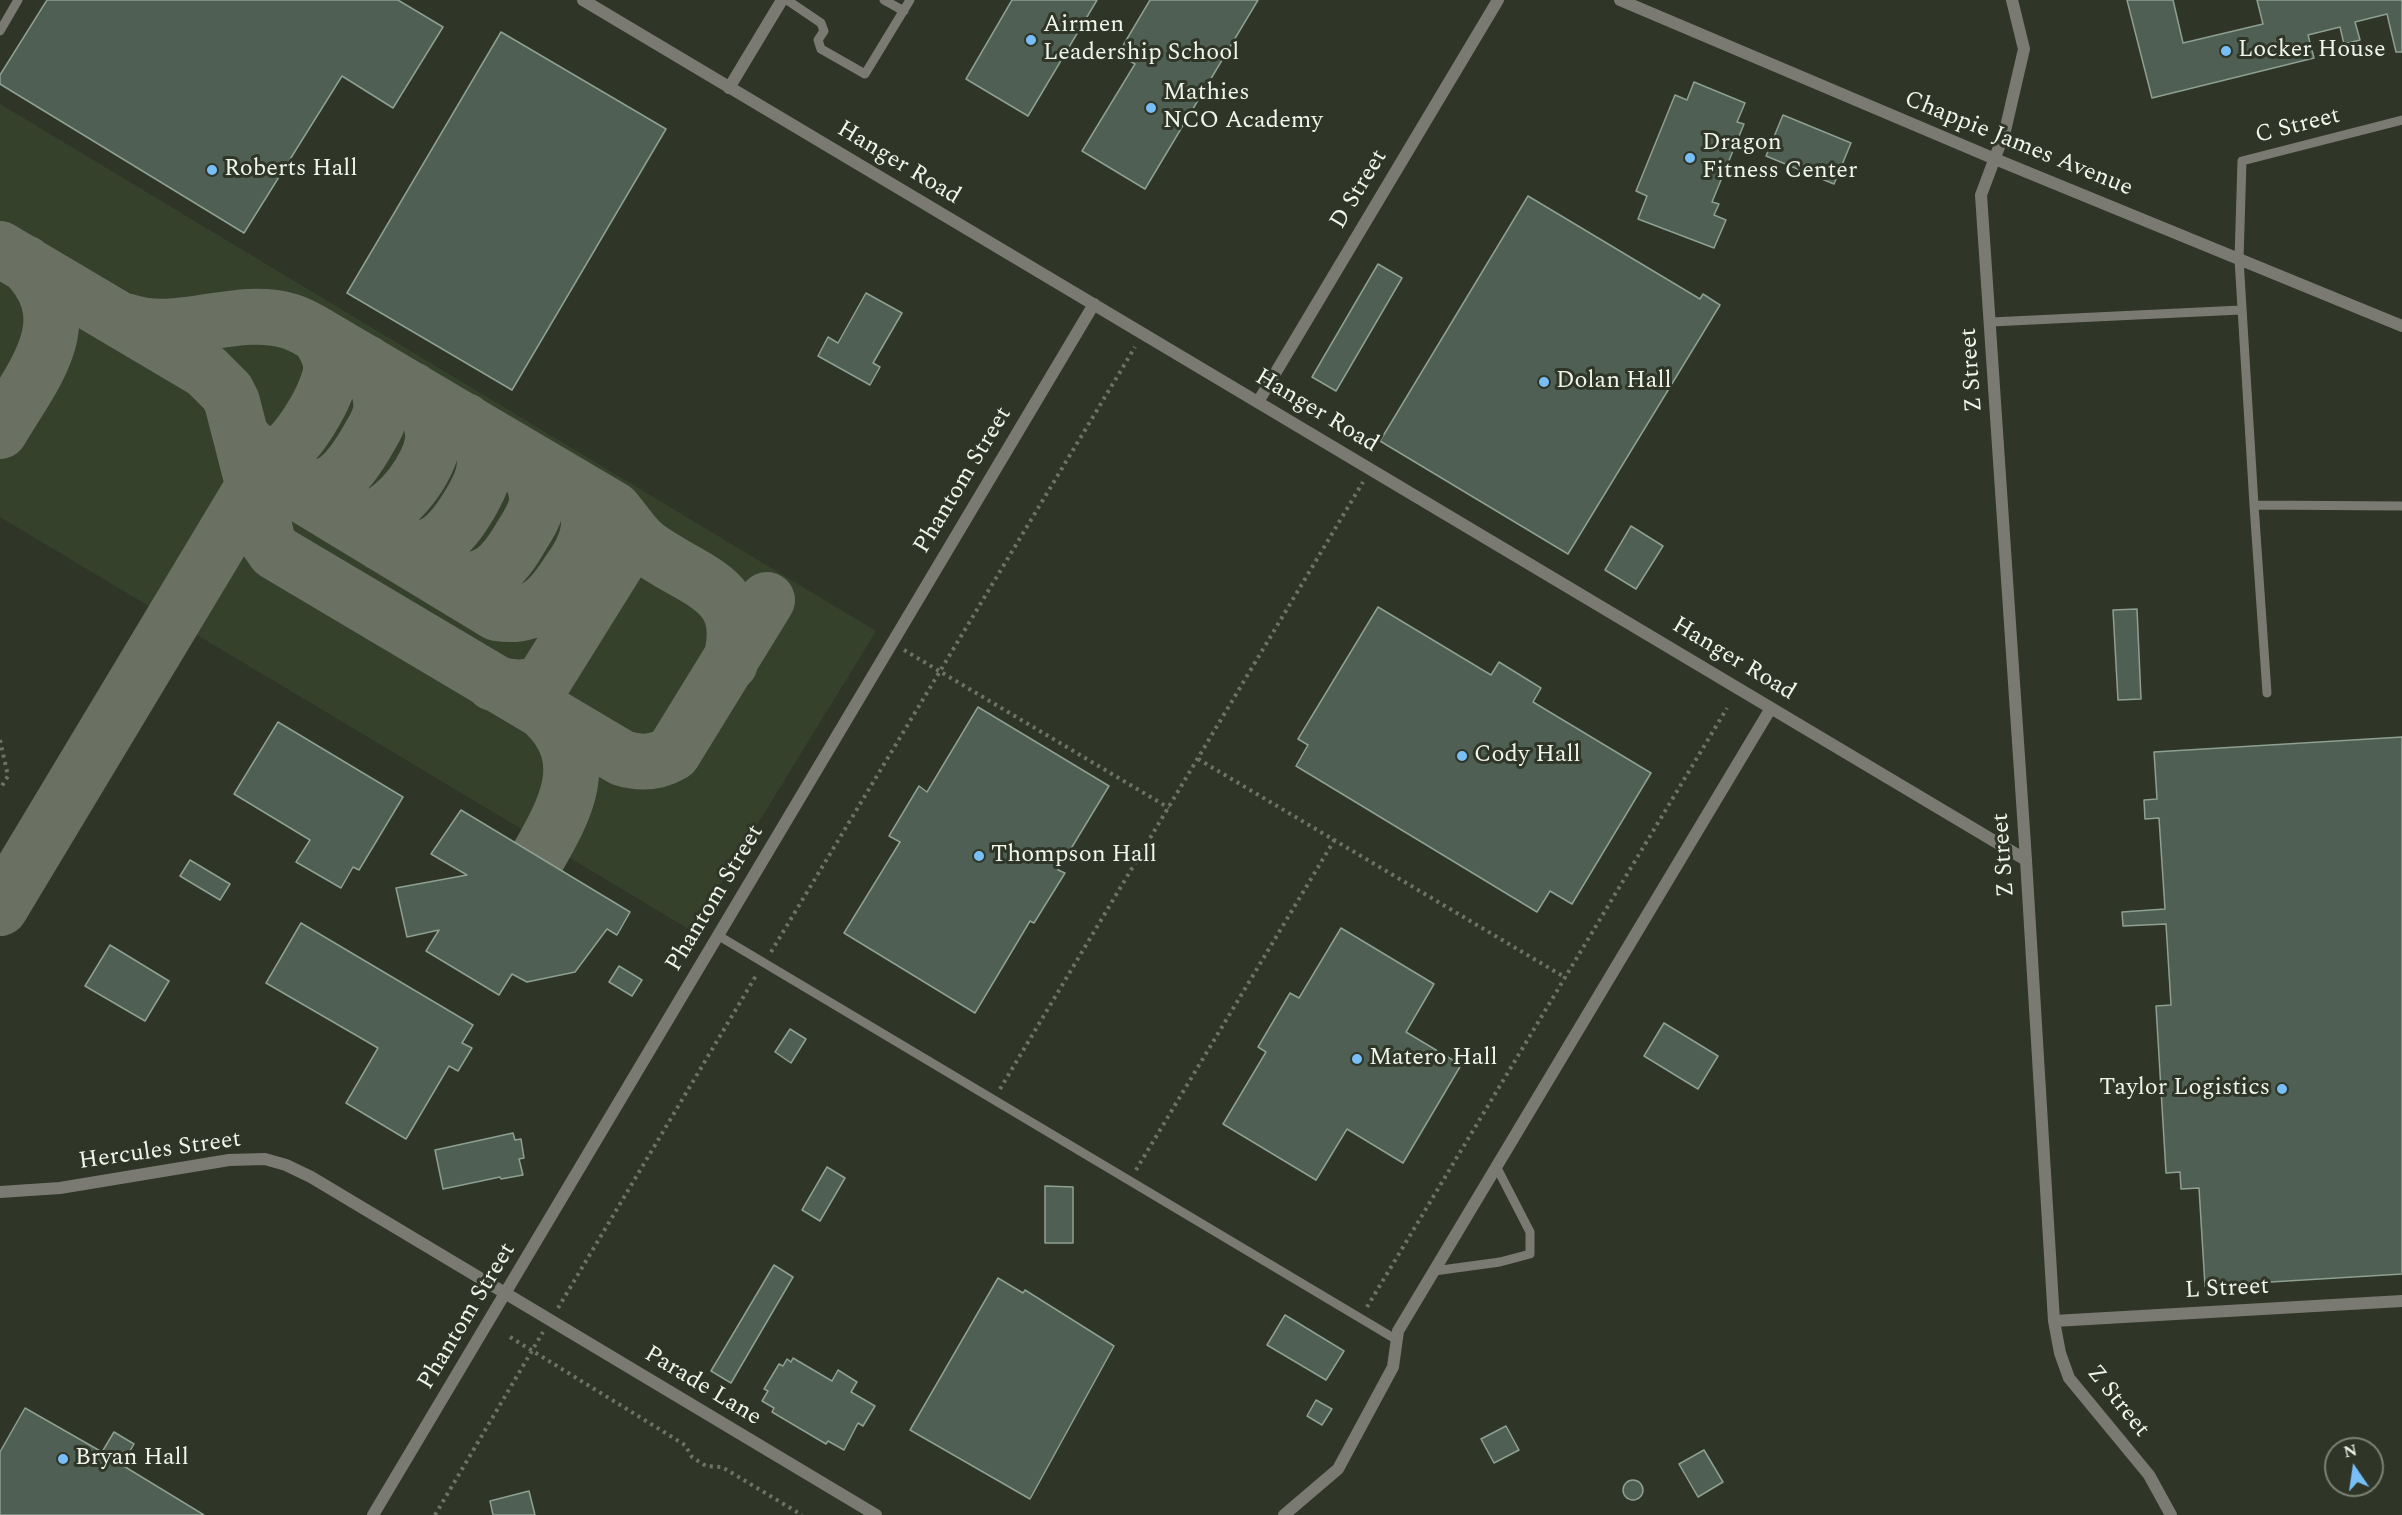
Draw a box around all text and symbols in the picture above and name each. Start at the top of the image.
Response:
place label: Airmen Leadership School [1043,12,1239,68]
marker: Airmen Leadership School [1024,33,1038,47]
place label: Locker House [2238,37,2386,65]
marker: Locker House [2219,44,2233,58]
place label: Mathies NCO Academy [1163,80,1323,136]
street label: Chappie James Avenue [1900,86,2136,204]
marker: Mathies NCO Academy [1144,101,1158,115]
street label: C Street [2253,103,2343,151]
street label: Hanger Road [831,116,965,212]
place label: Dragon Fitness Center [1702,130,1857,186]
street label: D Street [1325,145,1395,235]
marker: Dragon Fitness Center [1683,151,1697,165]
place label: Roberts Hall [224,156,357,184]
marker: Roberts Hall [205,163,219,177]
street label: Z Street [1956,327,1990,413]
street label: Hanger Road [1249,364,1383,460]
place label: Dolan Hall [1556,368,1671,396]
marker: Dolan Hall [1537,375,1551,389]
street label: Phantom Street [909,402,1019,560]
street label: Hanger Road [1666,612,1800,708]
place label: Cody Hall [1474,742,1581,770]
marker: Cody Hall [1455,749,1469,763]
street label: Z Street [1988,812,2022,898]
street label: Phantom Street [661,820,771,978]
place label: Thompson Hall [991,842,1157,870]
marker: Thompson Hall [972,849,986,863]
place label: Matero Hall [1369,1045,1498,1073]
marker: Matero Hall [1350,1052,1364,1066]
place label: Taylor Logistics [2099,1075,2270,1103]
marker: Taylor Logistics [2275,1082,2289,1096]
street label: Hercules Street [77,1126,243,1178]
street label: Phantom Street [413,1238,523,1396]
street label: L Street [2184,1273,2270,1307]
street label: Parade Lane [638,1341,766,1433]
street label: Z Street [2079,1360,2155,1444]
north arrow [2324,1437,2384,1497]
text: N [2341,1438,2359,1465]
place label: Bryan Hall [75,1445,189,1473]
marker: Bryan Hall [56,1452,70,1466]

